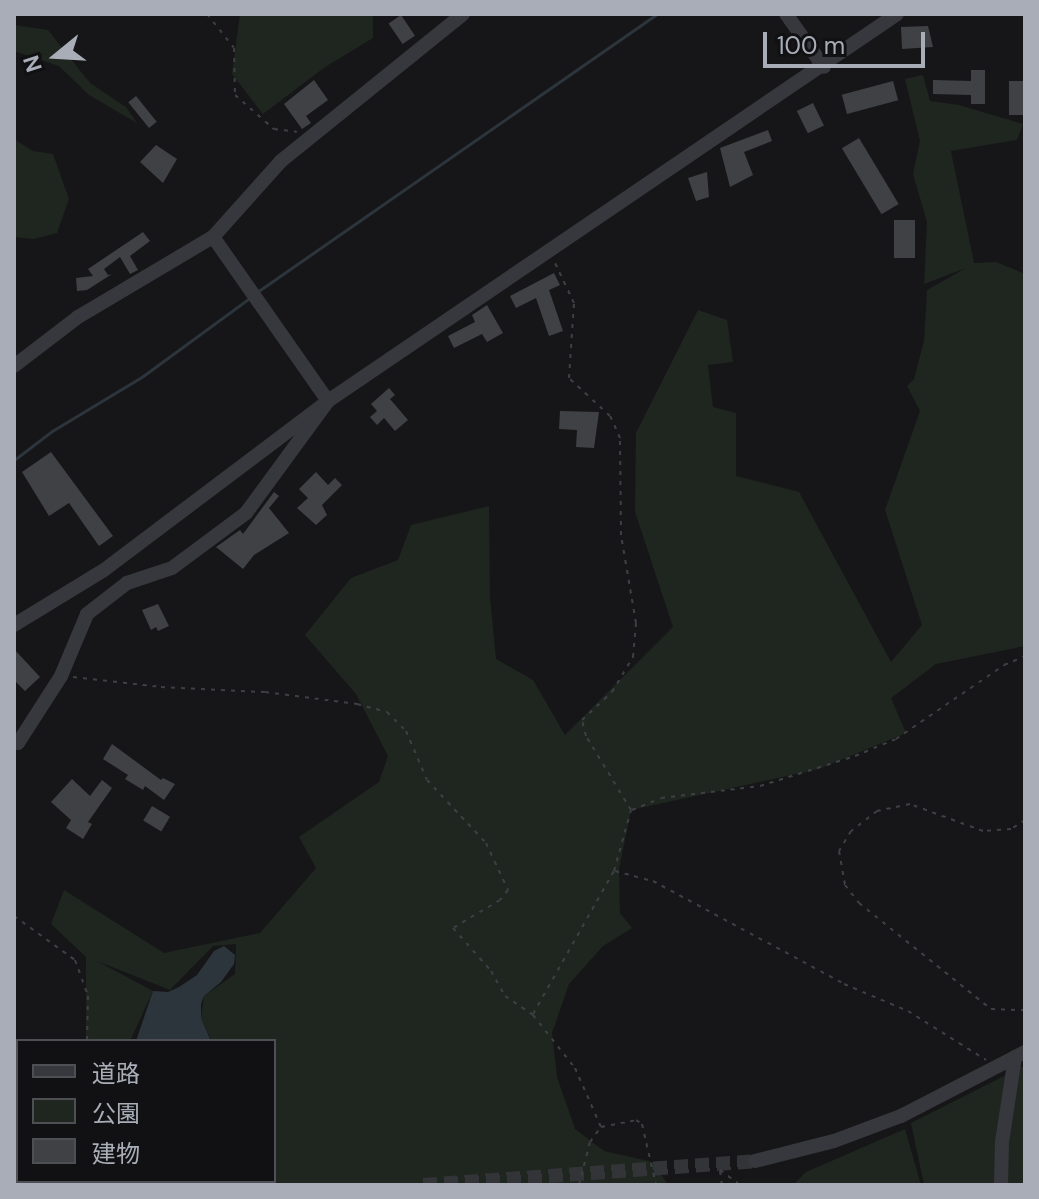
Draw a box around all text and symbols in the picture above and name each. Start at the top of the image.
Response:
north arrow [16,16,96,96]
scale bar [767,16,929,66]
text: 100 m [777,30,845,61]
text: N [16,51,49,76]
legend [16,1039,276,1183]
text: 道路 [92,1058,140,1089]
text: 公園 [92,1098,140,1129]
text: 建物 [92,1138,140,1169]

